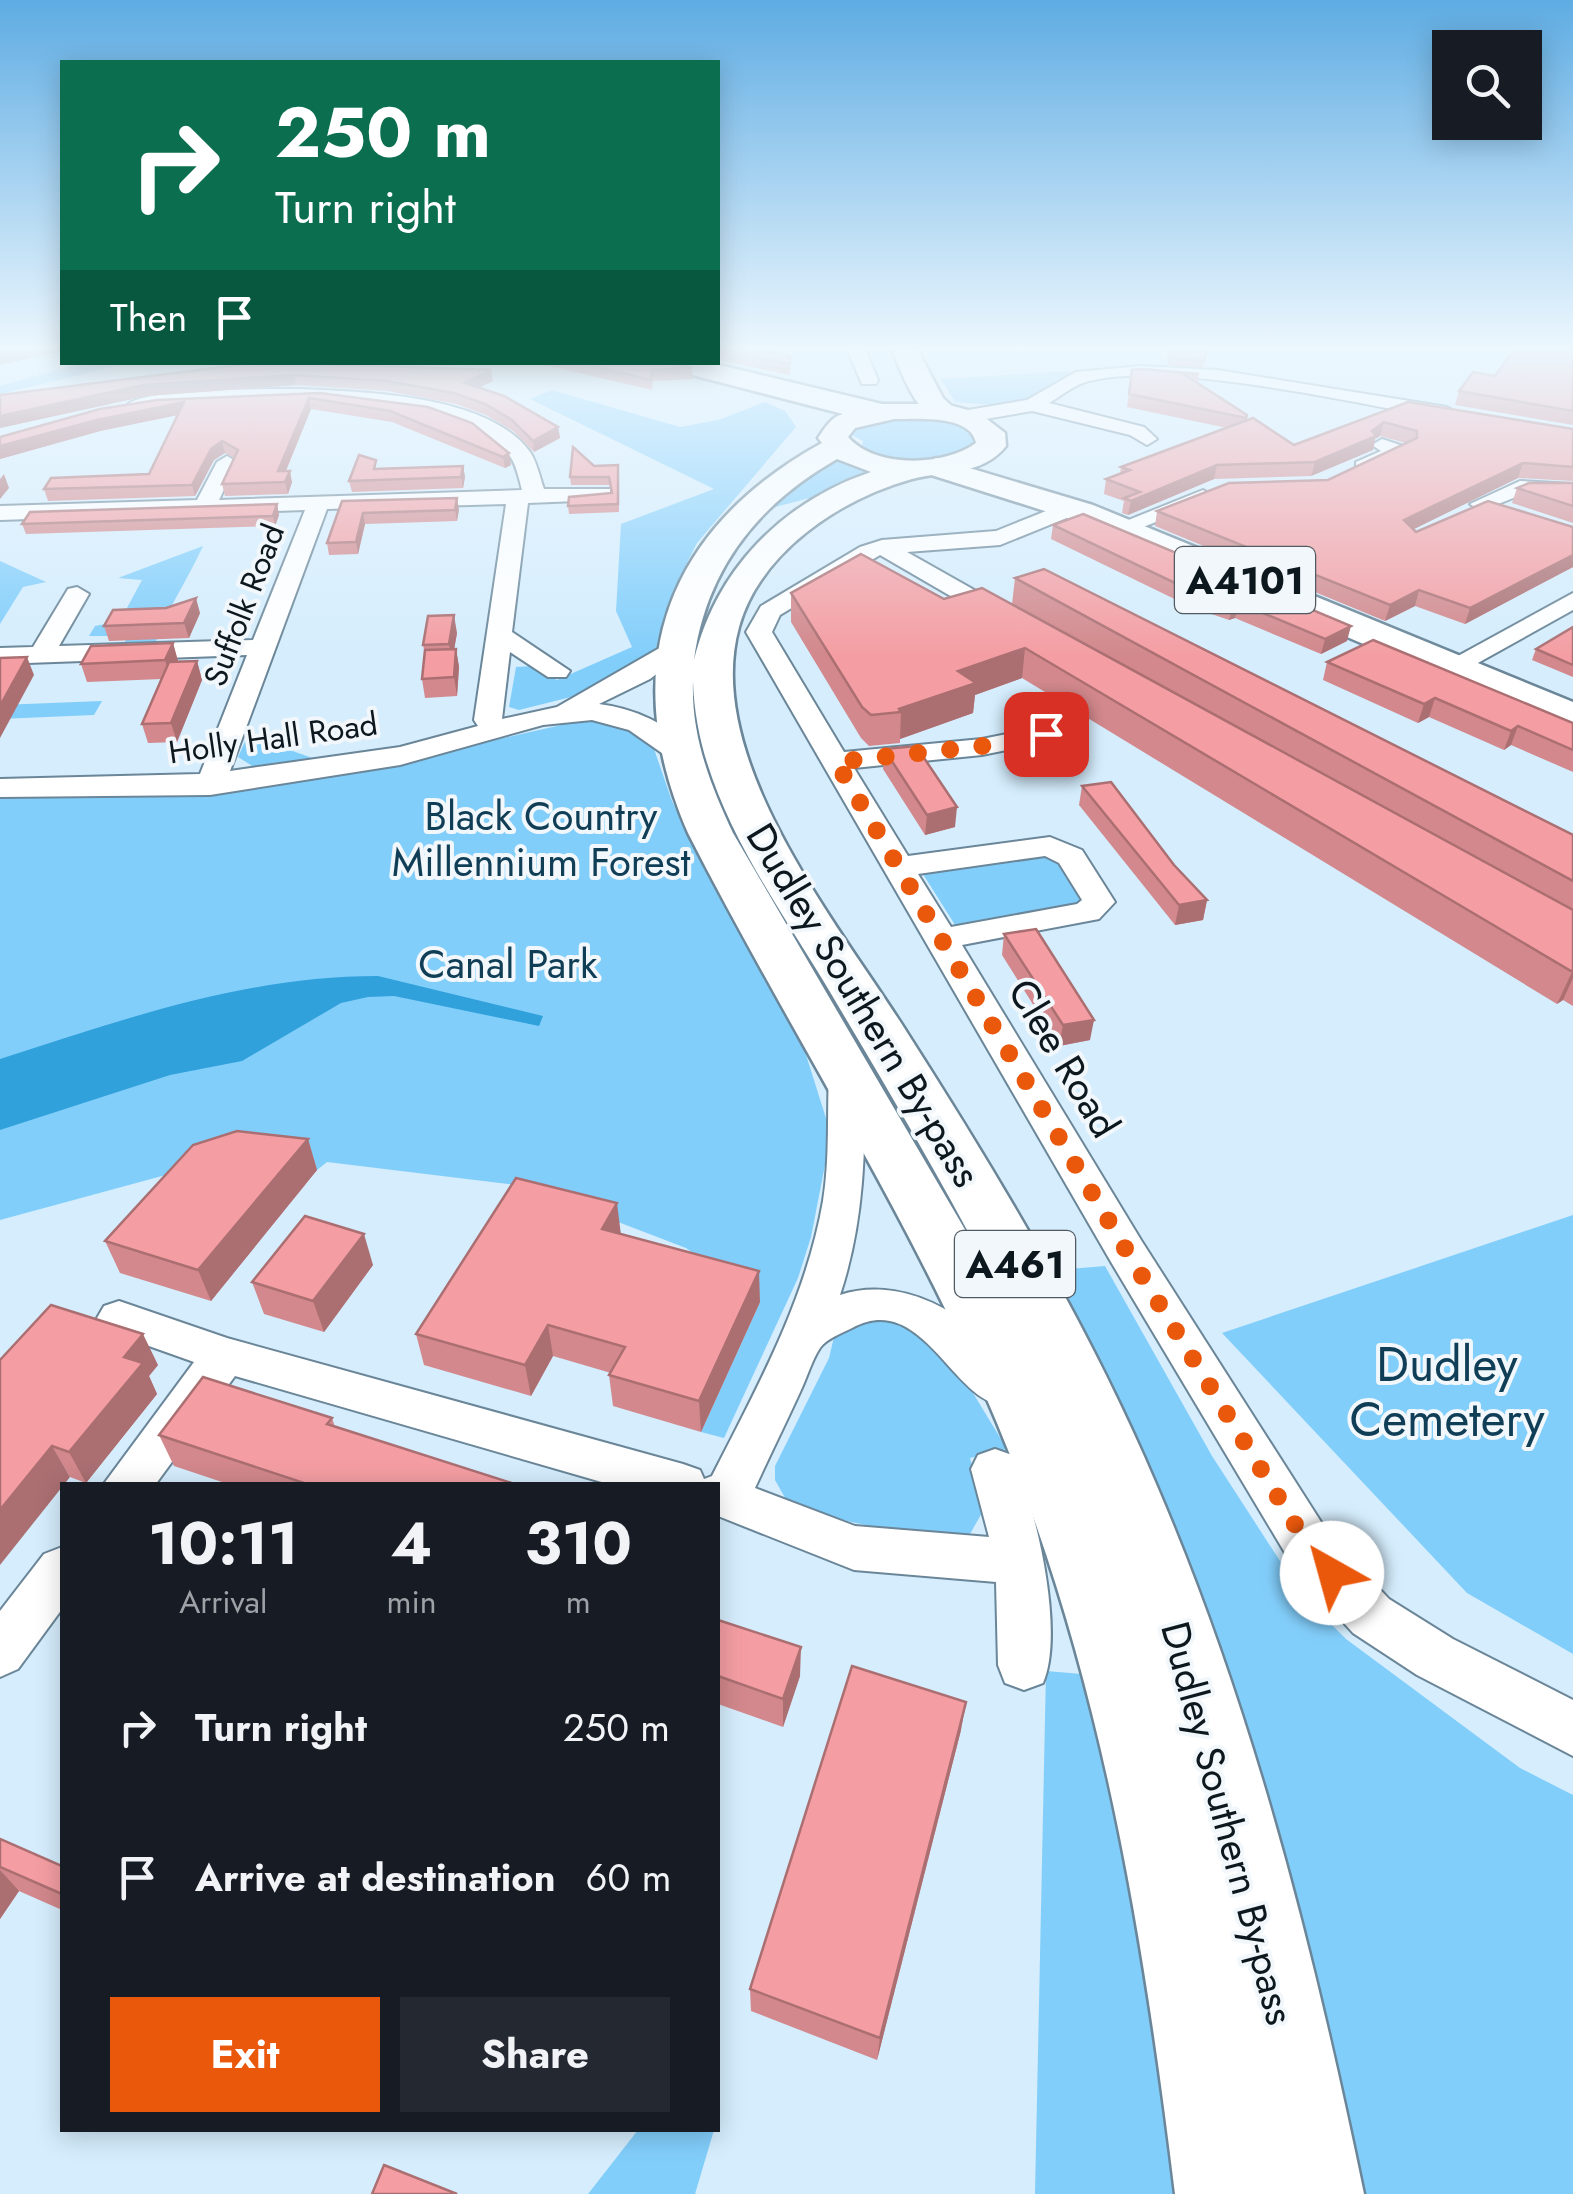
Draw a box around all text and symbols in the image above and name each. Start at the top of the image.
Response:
map controls [1432,30,1542,140]
button: search [1432,30,1542,140]
text: 250 m [275,82,491,183]
icon: right [110,100,240,230]
text: Turn right [275,175,456,240]
text: Then [110,290,187,345]
icon: arrive [207,290,262,345]
street label: Suffolk Road [192,517,296,693]
road number: A4101 [1175,547,1315,613]
pin [1004,692,1089,777]
street label: Holly Hall Road [166,701,380,775]
icon: arrive [1019,707,1074,762]
park label: Black Country Millennium Forest [392,787,691,891]
street label: Dudley Southern By-pass [732,812,996,1198]
park label: Canal Park [418,935,598,993]
street label: Clee Road [994,968,1134,1148]
road number: A461 [955,1231,1075,1297]
park label: Dudley Cemetery [1349,1330,1545,1454]
text: 10:11 [148,1500,299,1587]
text: 4 [391,1500,433,1587]
text: 310 [525,1500,632,1587]
position arrow [1280,1521,1384,1625]
text: Arrival [179,1579,267,1625]
text: min [387,1579,437,1625]
text: m [566,1579,591,1625]
street label: Dudley Southern By-pass [1146,1615,1310,2031]
icon: right [110,1700,165,1755]
text: Turn right [195,1700,367,1755]
text: 250 m [563,1700,670,1755]
icon: arrive [110,1850,165,1905]
text: Arrive at destination [195,1850,556,1905]
text: 60 m [586,1850,671,1905]
button: Exit [110,1997,380,2112]
button: Share [400,1997,670,2112]

